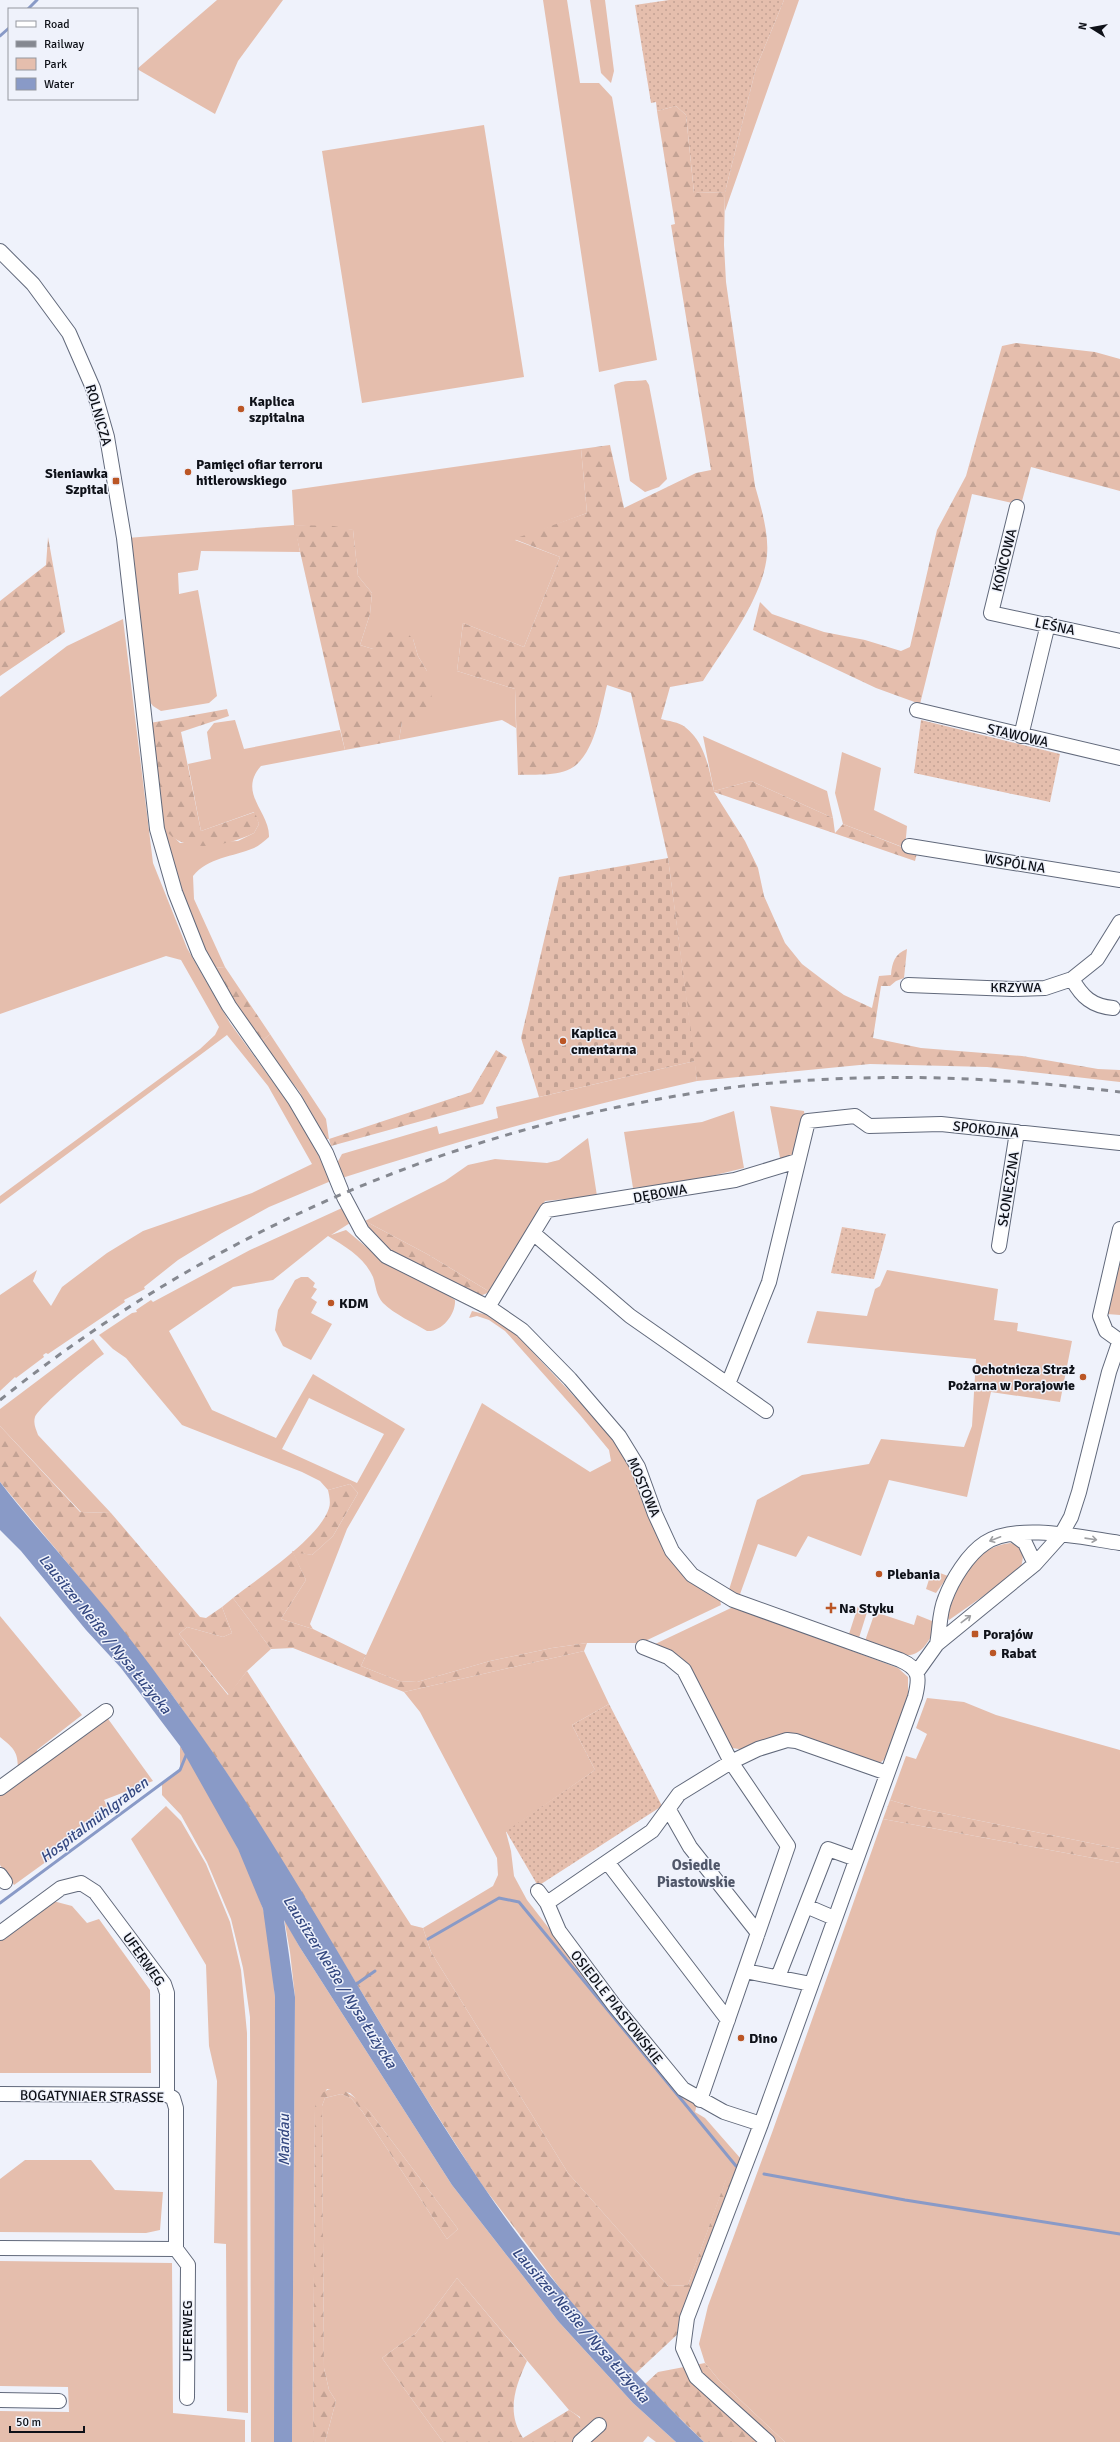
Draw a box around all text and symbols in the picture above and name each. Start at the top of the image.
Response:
legend [8,8,138,100]
north arrow [1072,8,1112,48]
text: Road [44,17,70,32]
text: N [1076,21,1090,31]
text: Railway [44,37,84,52]
text: Park [44,57,67,72]
text: Water [44,77,75,92]
street label: ROLNICZA [82,382,116,448]
place label: Kaplica szpitalna [249,393,305,426]
marker: Kaplica szpitalna [236,404,246,414]
place label: Pamięci ofiar terroru hitlerowskiego [196,456,323,489]
place label: Sieniawka Szpital [45,465,109,498]
marker: Pamięci ofiar terroru hitlerowskiego [183,467,193,477]
marker: Sieniawka Szpital [111,476,121,486]
street label: KOŃCOWA [988,526,1021,593]
street label: LEŚNA [1033,614,1077,639]
street label: STAWOWA [985,720,1051,751]
street label: WSPÓLNA [983,850,1047,877]
street label: KRZYWA [990,979,1042,996]
place label: Kaplica cmentarna [571,1025,636,1058]
marker: Kaplica cmentarna [558,1036,568,1046]
street label: SPOKOJNA [952,1118,1020,1141]
street label: SŁONECZNA [994,1150,1023,1228]
street label: DĘBOWA [632,1180,689,1207]
place label: KDM [339,1295,369,1312]
marker: KDM [326,1298,336,1308]
place label: Ochotnicza Straż Pożarna w Porajowie [948,1361,1075,1394]
marker: Ochotnicza Straż Pożarna w Porajowie [1078,1372,1088,1382]
street label: MOSTOWA [623,1455,664,1520]
one-way arrow [989,1535,1001,1543]
one-way arrow [1084,1535,1097,1543]
water label: Lausitzer Neiße / Nysa Łużycka [35,1551,175,1718]
place label: Plebania [887,1566,940,1583]
marker: Plebania [874,1569,884,1579]
place label: Na Styku [839,1600,894,1617]
marker: Na Styku [826,1603,836,1613]
one-way arrow [961,1614,972,1623]
place label: Porajów [983,1626,1033,1643]
marker: Porajów [970,1629,980,1639]
place label: Rabat [1001,1645,1037,1662]
marker: Rabat [988,1648,998,1658]
water label: Hospitalmühlgraben [36,1773,152,1867]
district label: Osiedle Piastowskie [657,1856,735,1891]
water label: Lausitzer Neiße / Nysa Łużycka [279,1892,401,2072]
street label: UFERWEG [119,1929,168,1989]
street label: OSIEDLE PIASTOWSKIE [567,1947,666,2068]
place label: Dino [749,2030,777,2047]
marker: Dino [736,2033,746,2043]
street label: BOGATYNIAER STRASSE [20,2087,164,2106]
water label: Mandau [275,2113,293,2166]
water label: Lausitzer Neiße / Nysa Łużycka [509,2244,654,2407]
street label: UFERWEG [179,2300,196,2362]
scale bar [10,2408,84,2434]
text: 50 m [16,2415,41,2430]

